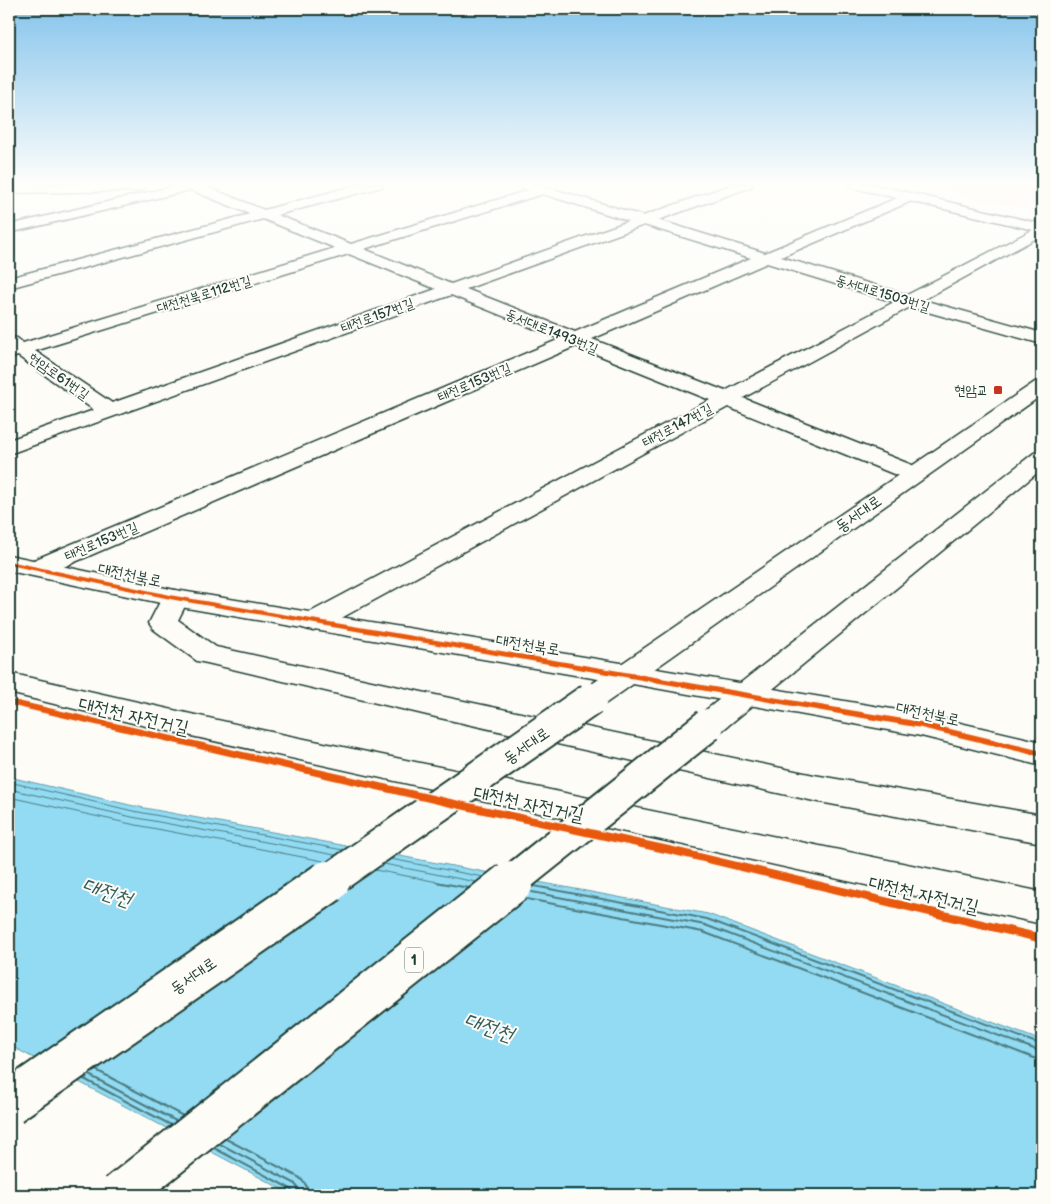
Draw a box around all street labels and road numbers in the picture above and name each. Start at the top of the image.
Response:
street label: 동서대로1503번길 [834,271,933,316]
street label: 대전천북로112번길 [155,272,254,317]
street label: 태전로157번길 [338,294,417,337]
street label: 동서대로1493번길 [503,305,601,358]
street label: 현암로61번길 [25,349,93,404]
street label: 태전로153번길 [435,359,514,406]
street label: 태전로147번길 [639,399,716,451]
street label: 동서대로 [832,492,885,537]
street label: 태전로153번길 [62,518,141,565]
street label: 대전천북로 [96,559,163,591]
street label: 대전천북로 [494,631,561,660]
street label: 대전천 자전거길 [76,693,191,740]
street label: 대전천북로 [894,698,961,730]
street label: 동서대로 [500,724,553,769]
street label: 대전천 자전거길 [471,782,586,827]
street label: 대전천 자전거길 [866,872,981,919]
road number: 1 [405,948,423,972]
street label: 동서대로 [167,954,220,999]

